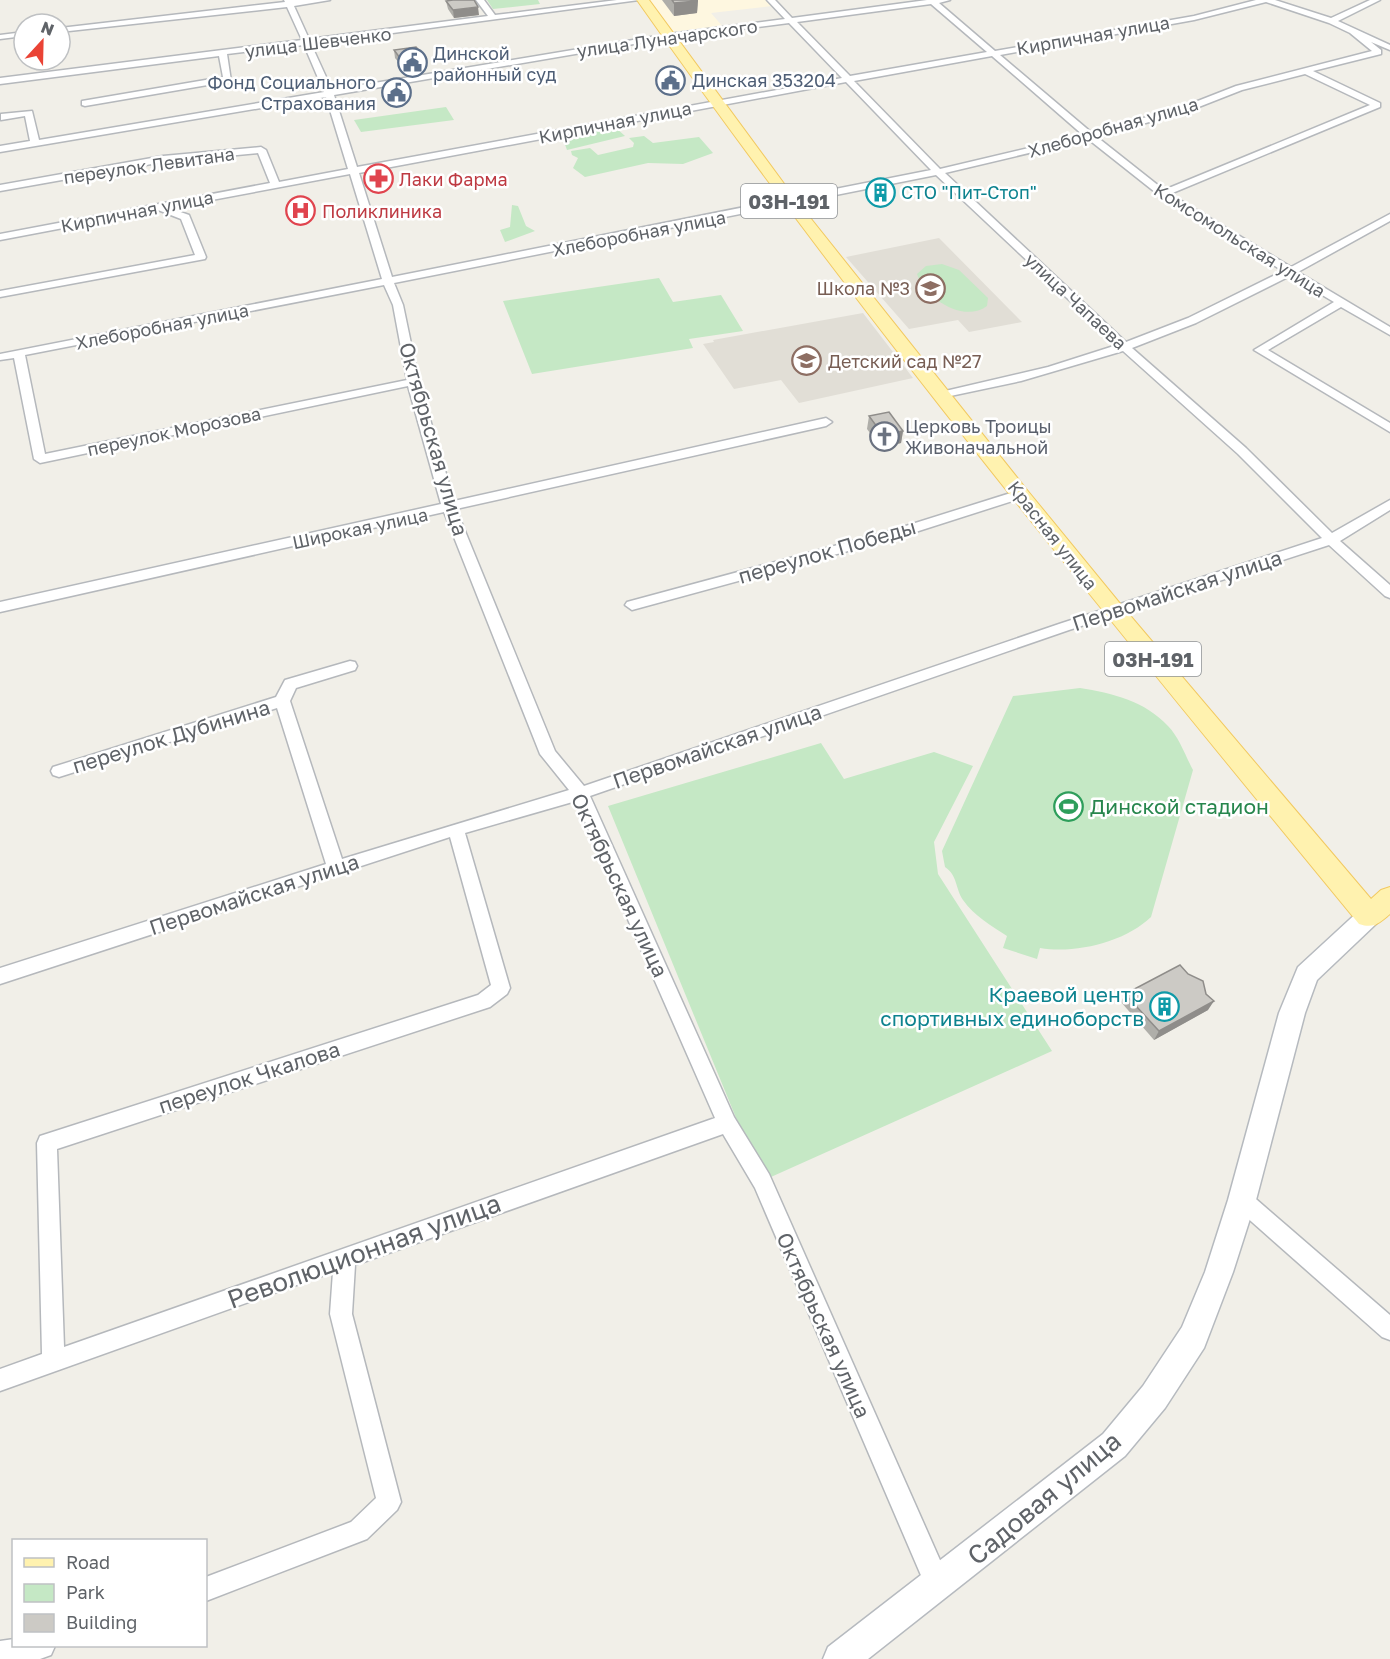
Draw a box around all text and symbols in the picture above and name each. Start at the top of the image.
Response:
street label: Кирпичная улица [1015,11,1171,59]
north arrow [12,12,72,72]
street label: улица Луначарского [575,14,759,62]
text: N [38,17,57,40]
street label: улица Шевченко [243,22,393,62]
place label: Динской районный суд [433,42,557,85]
public building icon: Динской районный суд [396,47,428,79]
public building icon: Динская 353204 [655,64,687,96]
place label: Динская 353204 [692,69,836,91]
place label: Фонд Социального Страхования [207,71,376,114]
public building icon: Фонд Социального Страхования [381,76,413,108]
street label: Хлеборобная улица [1025,92,1201,162]
street label: Кирпичная улица [537,96,693,148]
street label: переулок Левитана [62,142,236,188]
pharmacy icon: Лаки Фарма [362,163,394,195]
place label: Лаки Фарма [399,168,508,190]
building icon: СТО "Пит-Стоп" [864,176,896,208]
street label: Комсомольская улица [1150,178,1330,302]
place label: СТО "Пит-Стоп" [901,181,1037,203]
road number: 03Н-191 [741,184,837,218]
street label: Кирпичная улица [59,185,215,237]
hospital icon: Поликлиника [285,195,317,227]
place label: Поликлиника [322,200,442,222]
street label: Хлеборобная улица [551,205,727,261]
street label: улица Чапаева [1021,248,1131,354]
school or university icon: Школа №3 [915,272,947,304]
place label: Школа №3 [816,277,910,299]
street label: Хлеборобная улица [74,298,250,354]
street label: Октябрьская улица [394,339,474,539]
school or university icon: Детский сад №27 [791,345,823,377]
place label: Детский сад №27 [828,350,982,372]
street label: переулок Морозова [85,402,263,460]
place label: Церковь Троицы Живоначальной [905,415,1052,458]
church icon: Церковь Троицы Живоначальной [868,420,900,452]
street label: Красная улица [1004,476,1102,594]
street label: Широкая улица [290,503,430,553]
street label: переулок Победы [735,513,919,589]
street label: Первомайская улица [1069,544,1285,636]
road number: 03Н-191 [1105,642,1201,676]
street label: переулок Дубинина [69,694,273,778]
street label: Первомайская улица [609,698,825,794]
street label: Октябрьская улица [566,789,674,981]
sports icon: Динской стадион [1053,790,1085,822]
place label: Динской стадион [1090,793,1269,819]
street label: Первомайская улица [146,848,362,940]
place label: Краевой центр спортивных единоборств [880,981,1144,1031]
building icon: Краевой центр спортивных единоборств [1149,990,1181,1022]
street label: переулок Чкалова [155,1035,343,1119]
street label: Революционная улица [223,1187,505,1315]
street label: Октябрьская улица [771,1228,877,1422]
street label: Садовая улица [961,1425,1127,1571]
legend [12,1539,207,1647]
text: Road [66,1551,110,1573]
text: Park [66,1581,105,1603]
text: Building [66,1611,137,1633]

